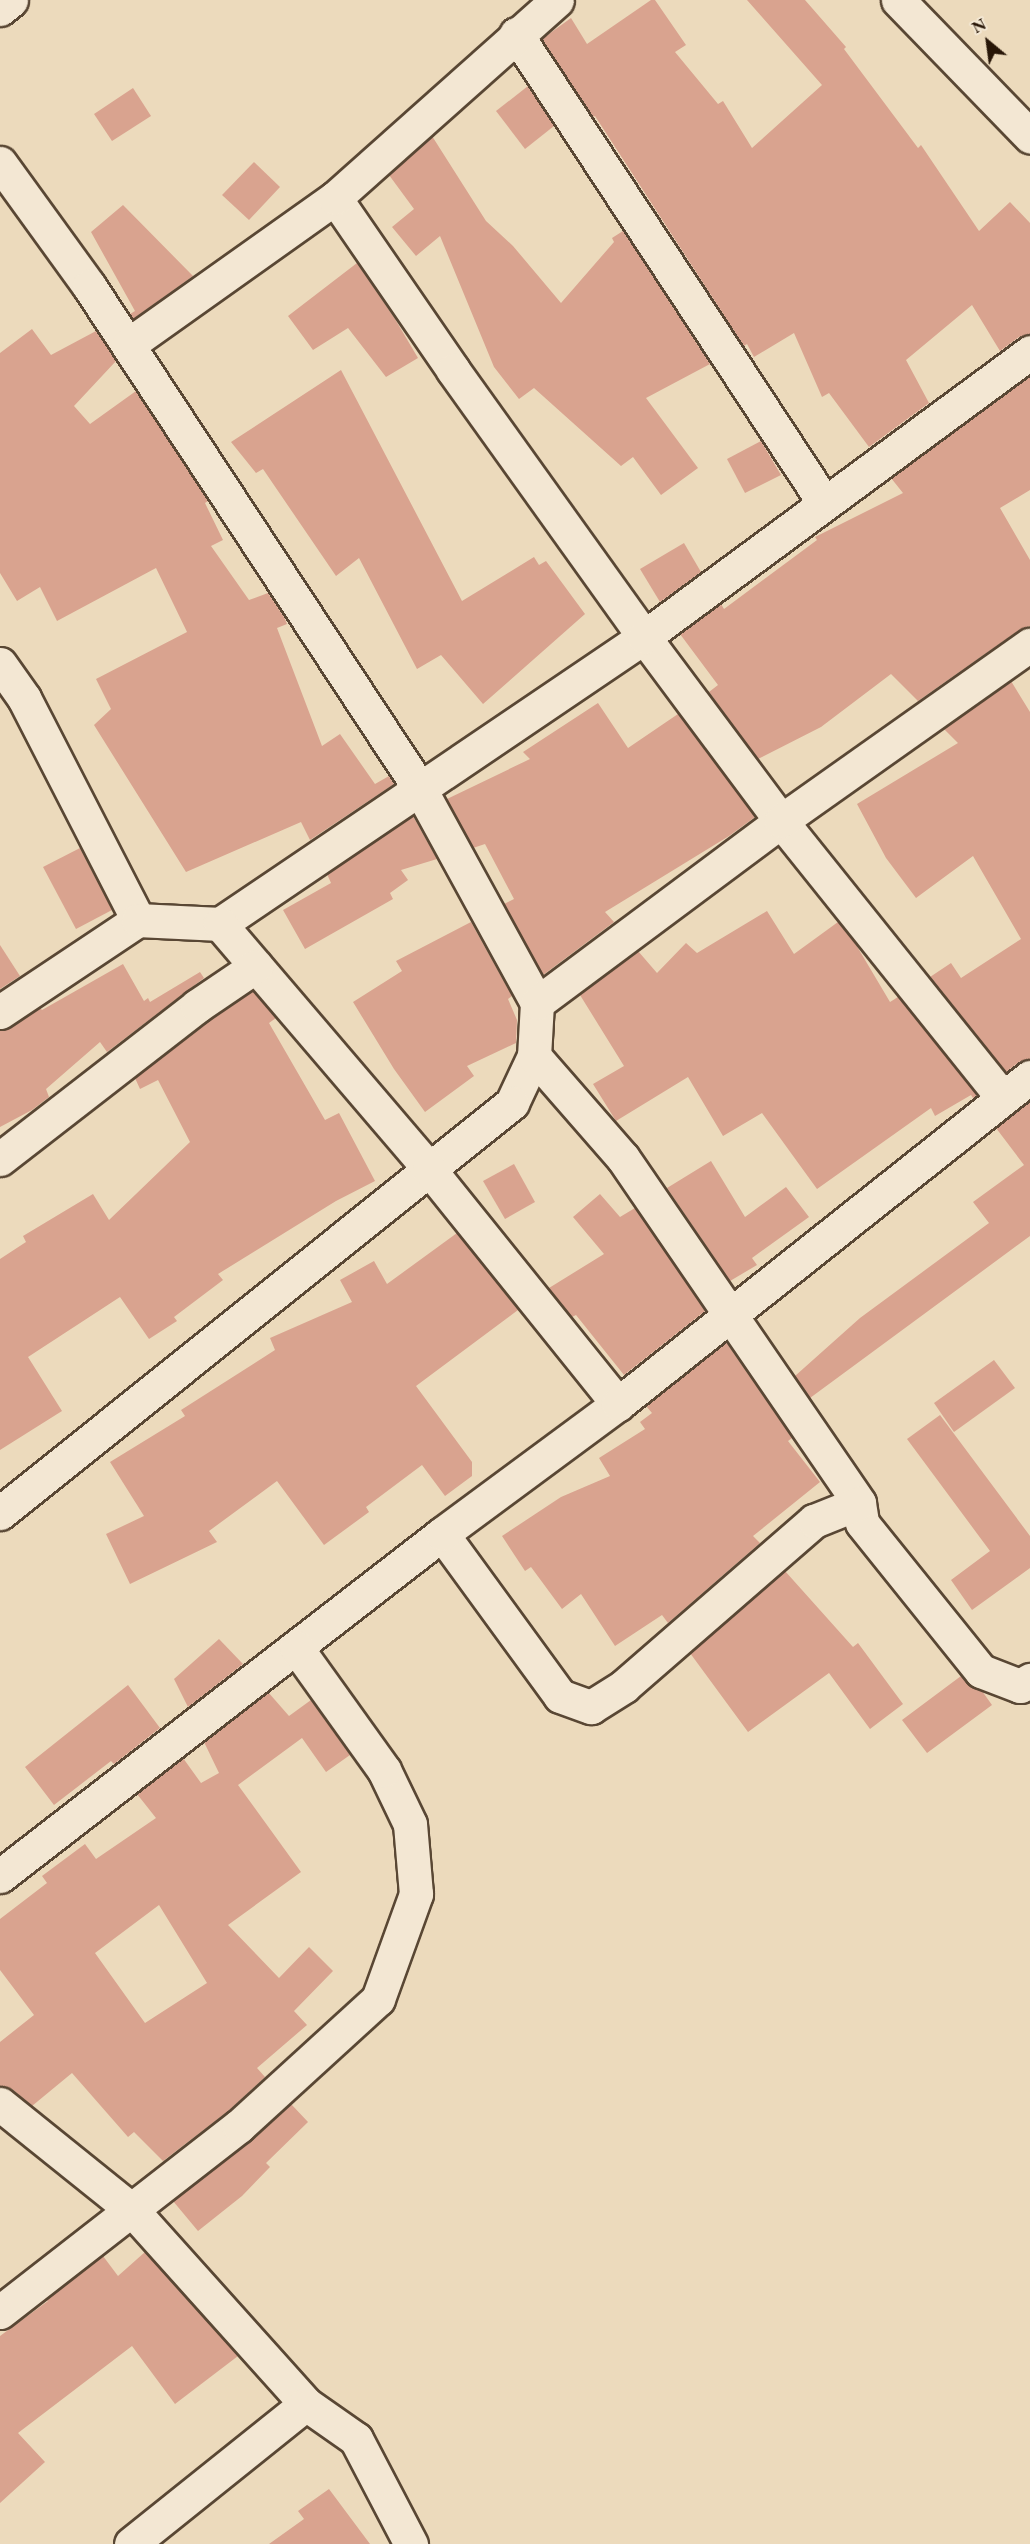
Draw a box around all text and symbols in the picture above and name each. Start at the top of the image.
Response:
north arrow [958,12,1018,72]
text: N [968,13,990,38]

